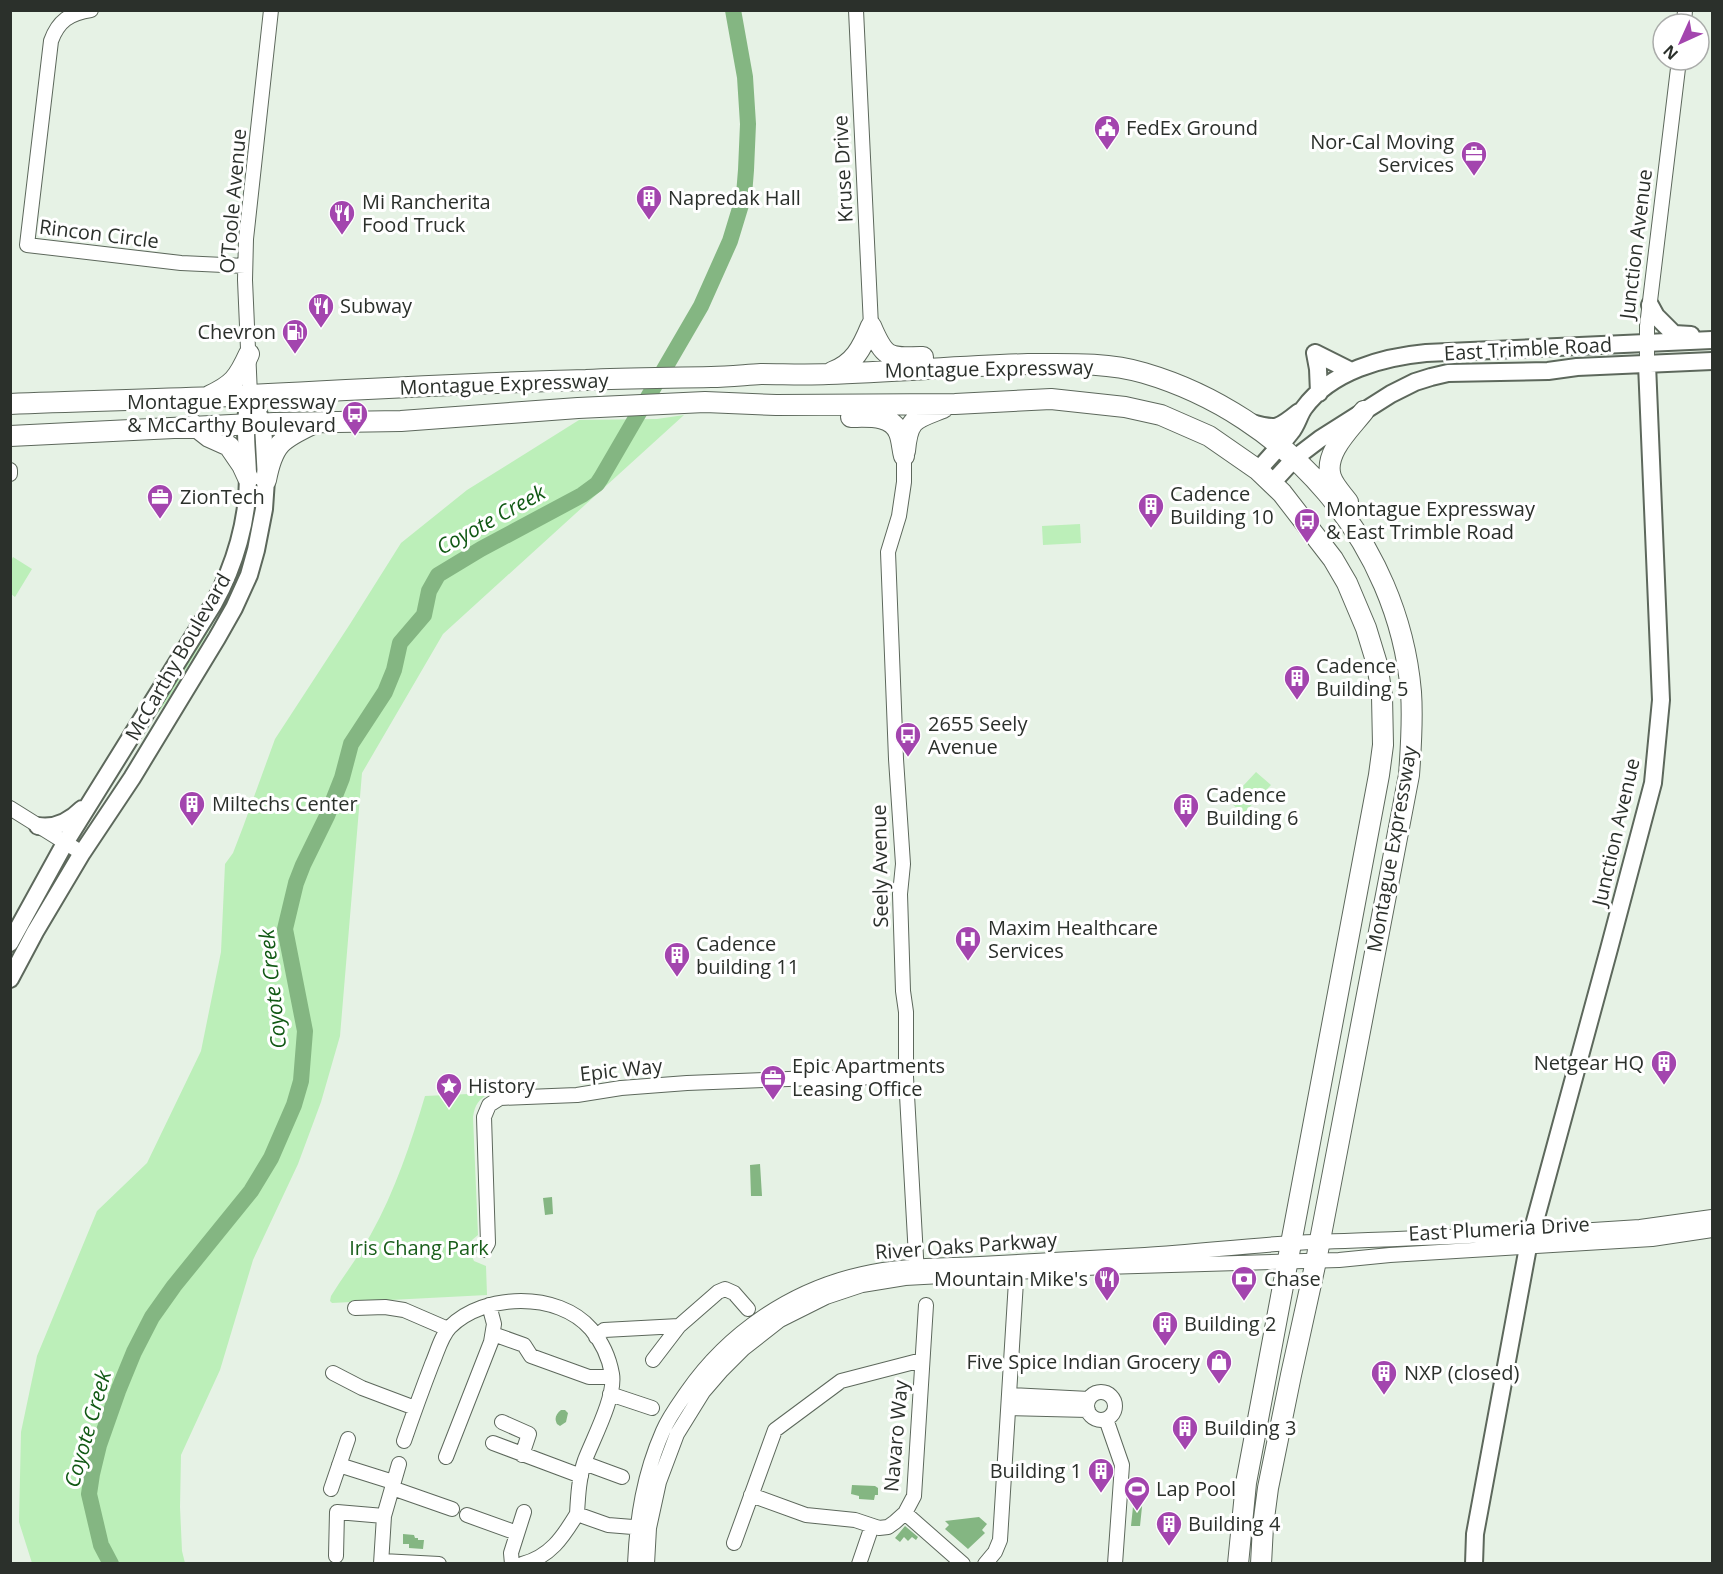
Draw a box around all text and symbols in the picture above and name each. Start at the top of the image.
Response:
north arrow [1651,12,1711,72]
text: N [1658,40,1683,65]
public building icon: FedEx Ground [1092,113,1122,151]
place label: FedEx Ground [1126,114,1258,141]
street label: Kruse Drive [826,115,859,223]
street label: O’Toole Avenue [213,127,252,274]
place label: Nor-Cal Moving Services [1310,128,1454,178]
office icon: Nor-Cal Moving Services [1459,139,1489,177]
street label: Junction Avenue [1613,167,1658,322]
building icon: Napredak Hall [634,183,664,221]
place label: Napredak Hall [668,184,801,211]
place label: Mi Rancherita Food Truck [362,188,491,238]
restaurant icon: Mi Rancherita Food Truck [327,198,357,236]
street label: Rincon Circle [38,213,160,254]
restaurant icon: Subway [306,291,336,329]
place label: Subway [340,292,413,319]
fuel station icon: Chevron [280,317,310,355]
place label: Chevron [197,318,276,345]
street label: East Trimble Road [1443,331,1613,366]
street label: Montague Expressway [884,353,1095,384]
street label: Montague Expressway [399,366,610,401]
place label: Montague Expressway & McCarthy Boulevard [127,388,337,438]
bus stop icon: Montague Expressway & McCarthy Boulevard [340,399,370,437]
water label: Coyote Creek [431,477,551,561]
place label: Cadence Building 10 [1170,480,1274,530]
office icon: ZionTech [145,482,175,520]
place label: ZionTech [180,483,265,510]
building icon: Cadence Building 10 [1136,491,1166,529]
place label: Montague Expressway & East Trimble Road [1326,495,1536,545]
bus stop icon: Montague Expressway & East Trimble Road [1292,506,1322,544]
street label: McCarthy Boulevard [119,568,237,745]
place label: Cadence Building 5 [1316,652,1408,702]
building icon: Cadence Building 5 [1282,663,1312,701]
place label: 2655 Seely Avenue [928,710,1028,760]
bus stop icon: 2655 Seely Avenue [893,720,923,758]
street label: Montague Expressway [1360,743,1423,954]
street label: Junction Avenue [1585,755,1646,910]
place label: Cadence Building 6 [1206,781,1298,831]
building icon: Miltechs Center [177,789,207,827]
place label: Miltechs Center [212,790,358,817]
building icon: Cadence Building 6 [1171,791,1201,829]
street label: Seely Avenue [865,804,894,928]
place label: Maxim Healthcare Services [988,914,1158,964]
hospital icon: Maxim Healthcare Services [953,924,983,962]
water label: Coyote Creek [252,927,292,1050]
place label: Cadence building 11 [696,930,799,980]
building icon: Cadence building 11 [662,940,692,978]
building icon: Netgear HQ [1649,1048,1679,1086]
place label: Netgear HQ [1534,1049,1644,1076]
street label: Epic Way [578,1052,664,1087]
place label: Epic Apartments Leasing Office [792,1052,945,1102]
office icon: Epic Apartments Leasing Office [758,1063,788,1101]
place icon: History [434,1071,464,1109]
place label: History [468,1072,536,1099]
street label: East Plumeria Drive [1408,1210,1590,1247]
street label: River Oaks Parkway [874,1226,1059,1265]
park label: Iris Chang Park [349,1234,489,1261]
restaurant icon: Mountain Mike's [1092,1264,1122,1302]
bank icon: Chase [1229,1264,1259,1302]
place label: Mountain Mike's [934,1265,1088,1292]
place label: Chase [1264,1265,1321,1292]
building icon: Building 2 [1150,1309,1180,1347]
place label: Building 2 [1184,1310,1276,1337]
shop icon: Five Spice Indian Grocery [1204,1347,1234,1385]
place label: Five Spice Indian Grocery [966,1348,1201,1375]
building icon: NXP (closed) [1369,1358,1399,1396]
place label: NXP (closed) [1404,1359,1519,1386]
water label: Coyote Creek [57,1366,117,1490]
street label: Navaro Way [877,1378,914,1493]
building icon: Building 3 [1170,1413,1200,1451]
place label: Building 3 [1204,1414,1296,1441]
building icon: Building 1 [1086,1456,1116,1494]
place label: Building 1 [990,1457,1082,1484]
sports icon: Lap Pool [1122,1474,1152,1512]
place label: Lap Pool [1156,1475,1236,1502]
building icon: Building 4 [1154,1509,1184,1547]
place label: Building 4 [1188,1510,1281,1537]

